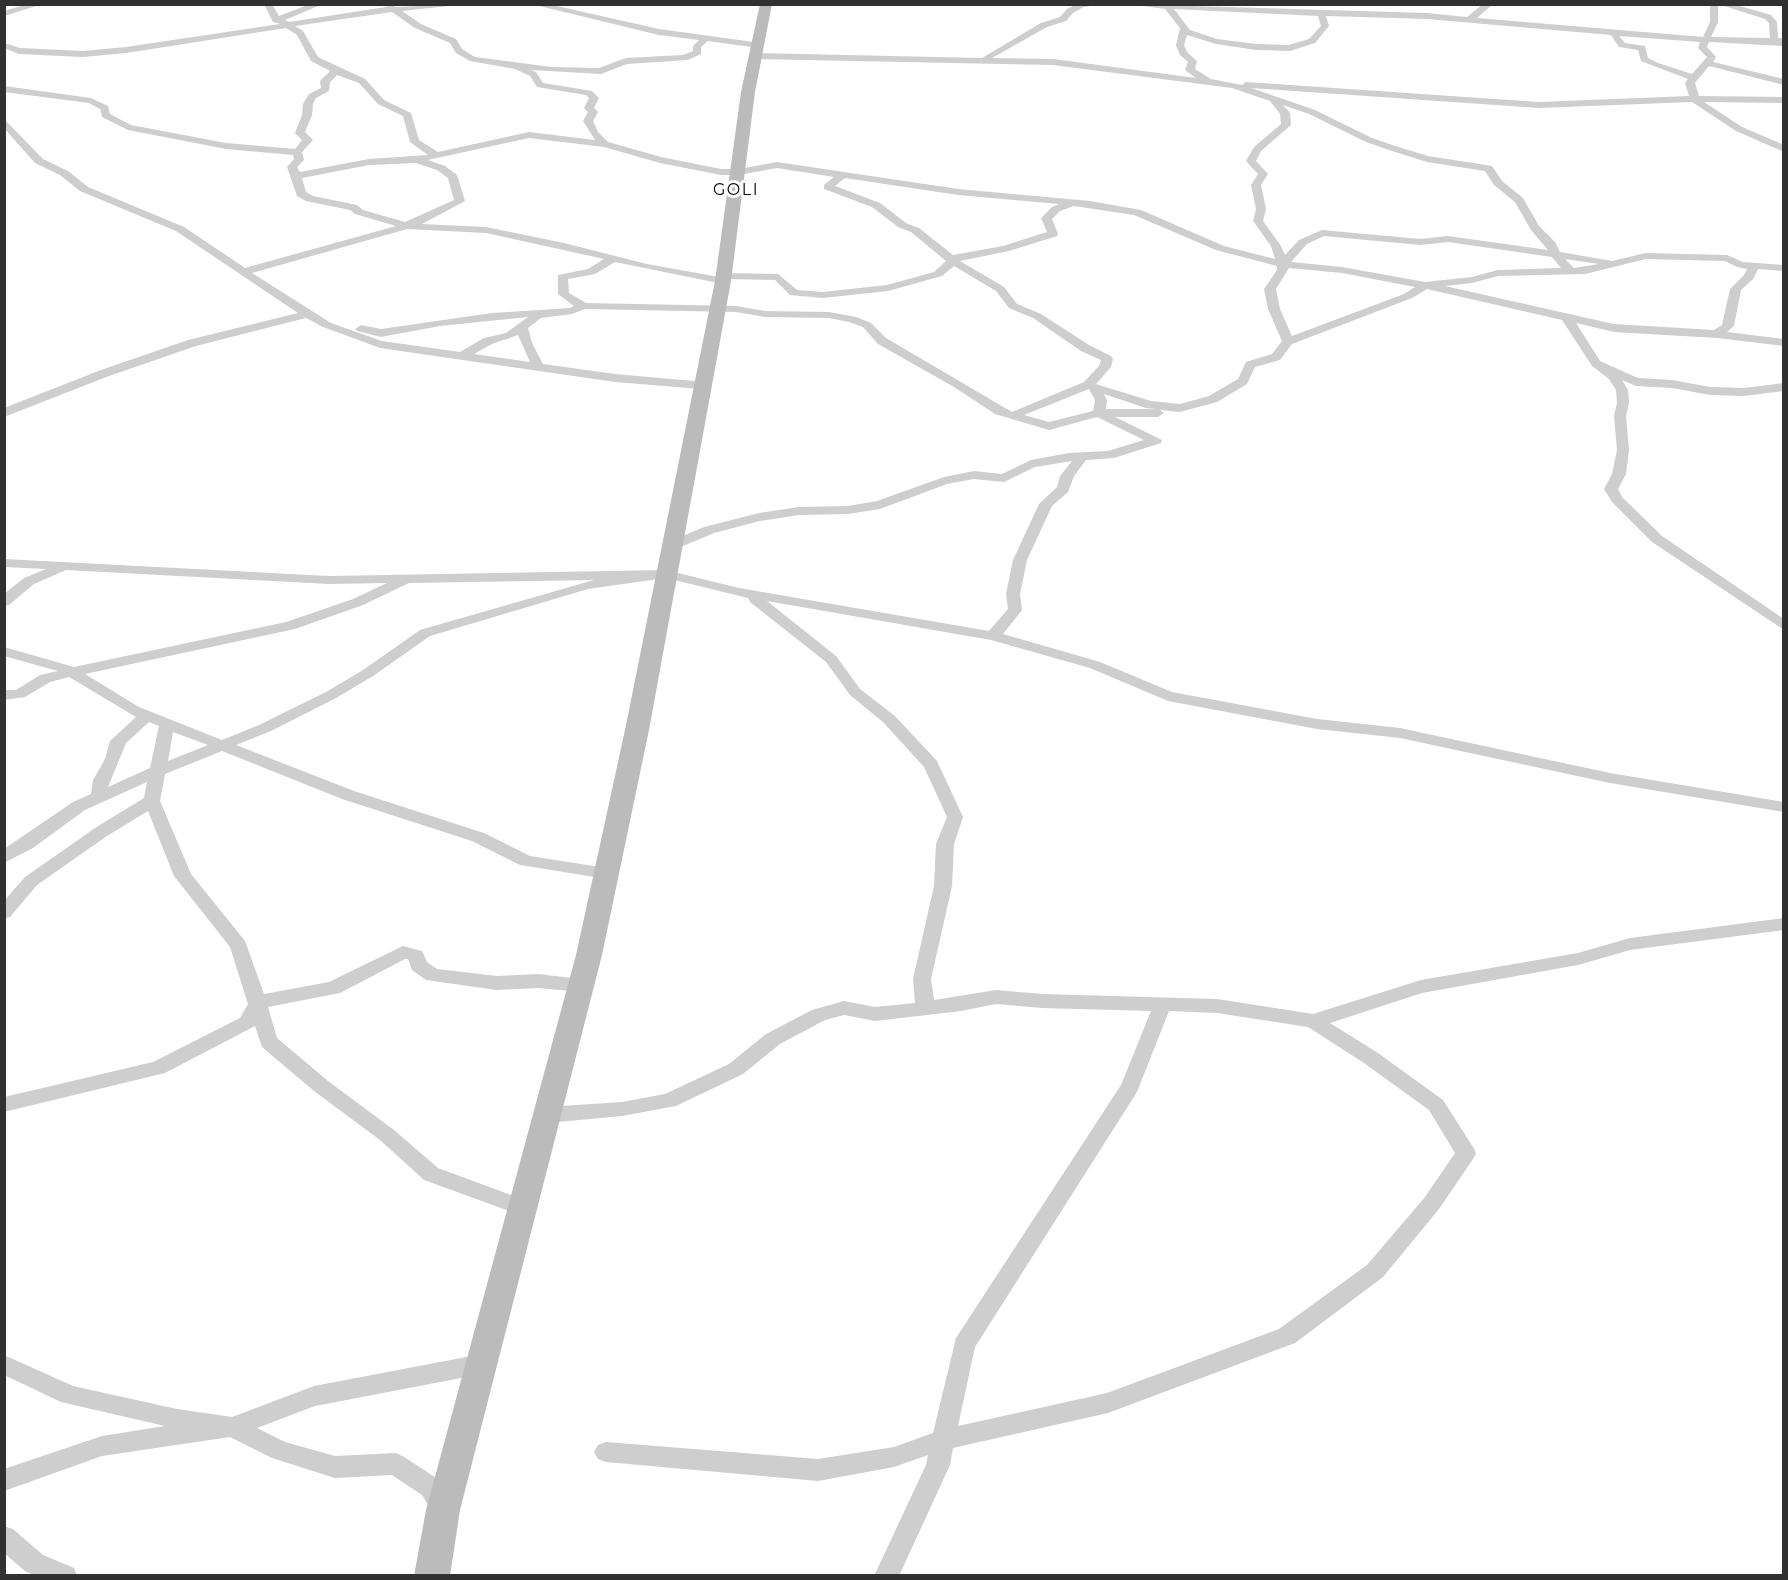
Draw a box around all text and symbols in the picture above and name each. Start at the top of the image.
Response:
district label: GOLI [713,180,759,200]

